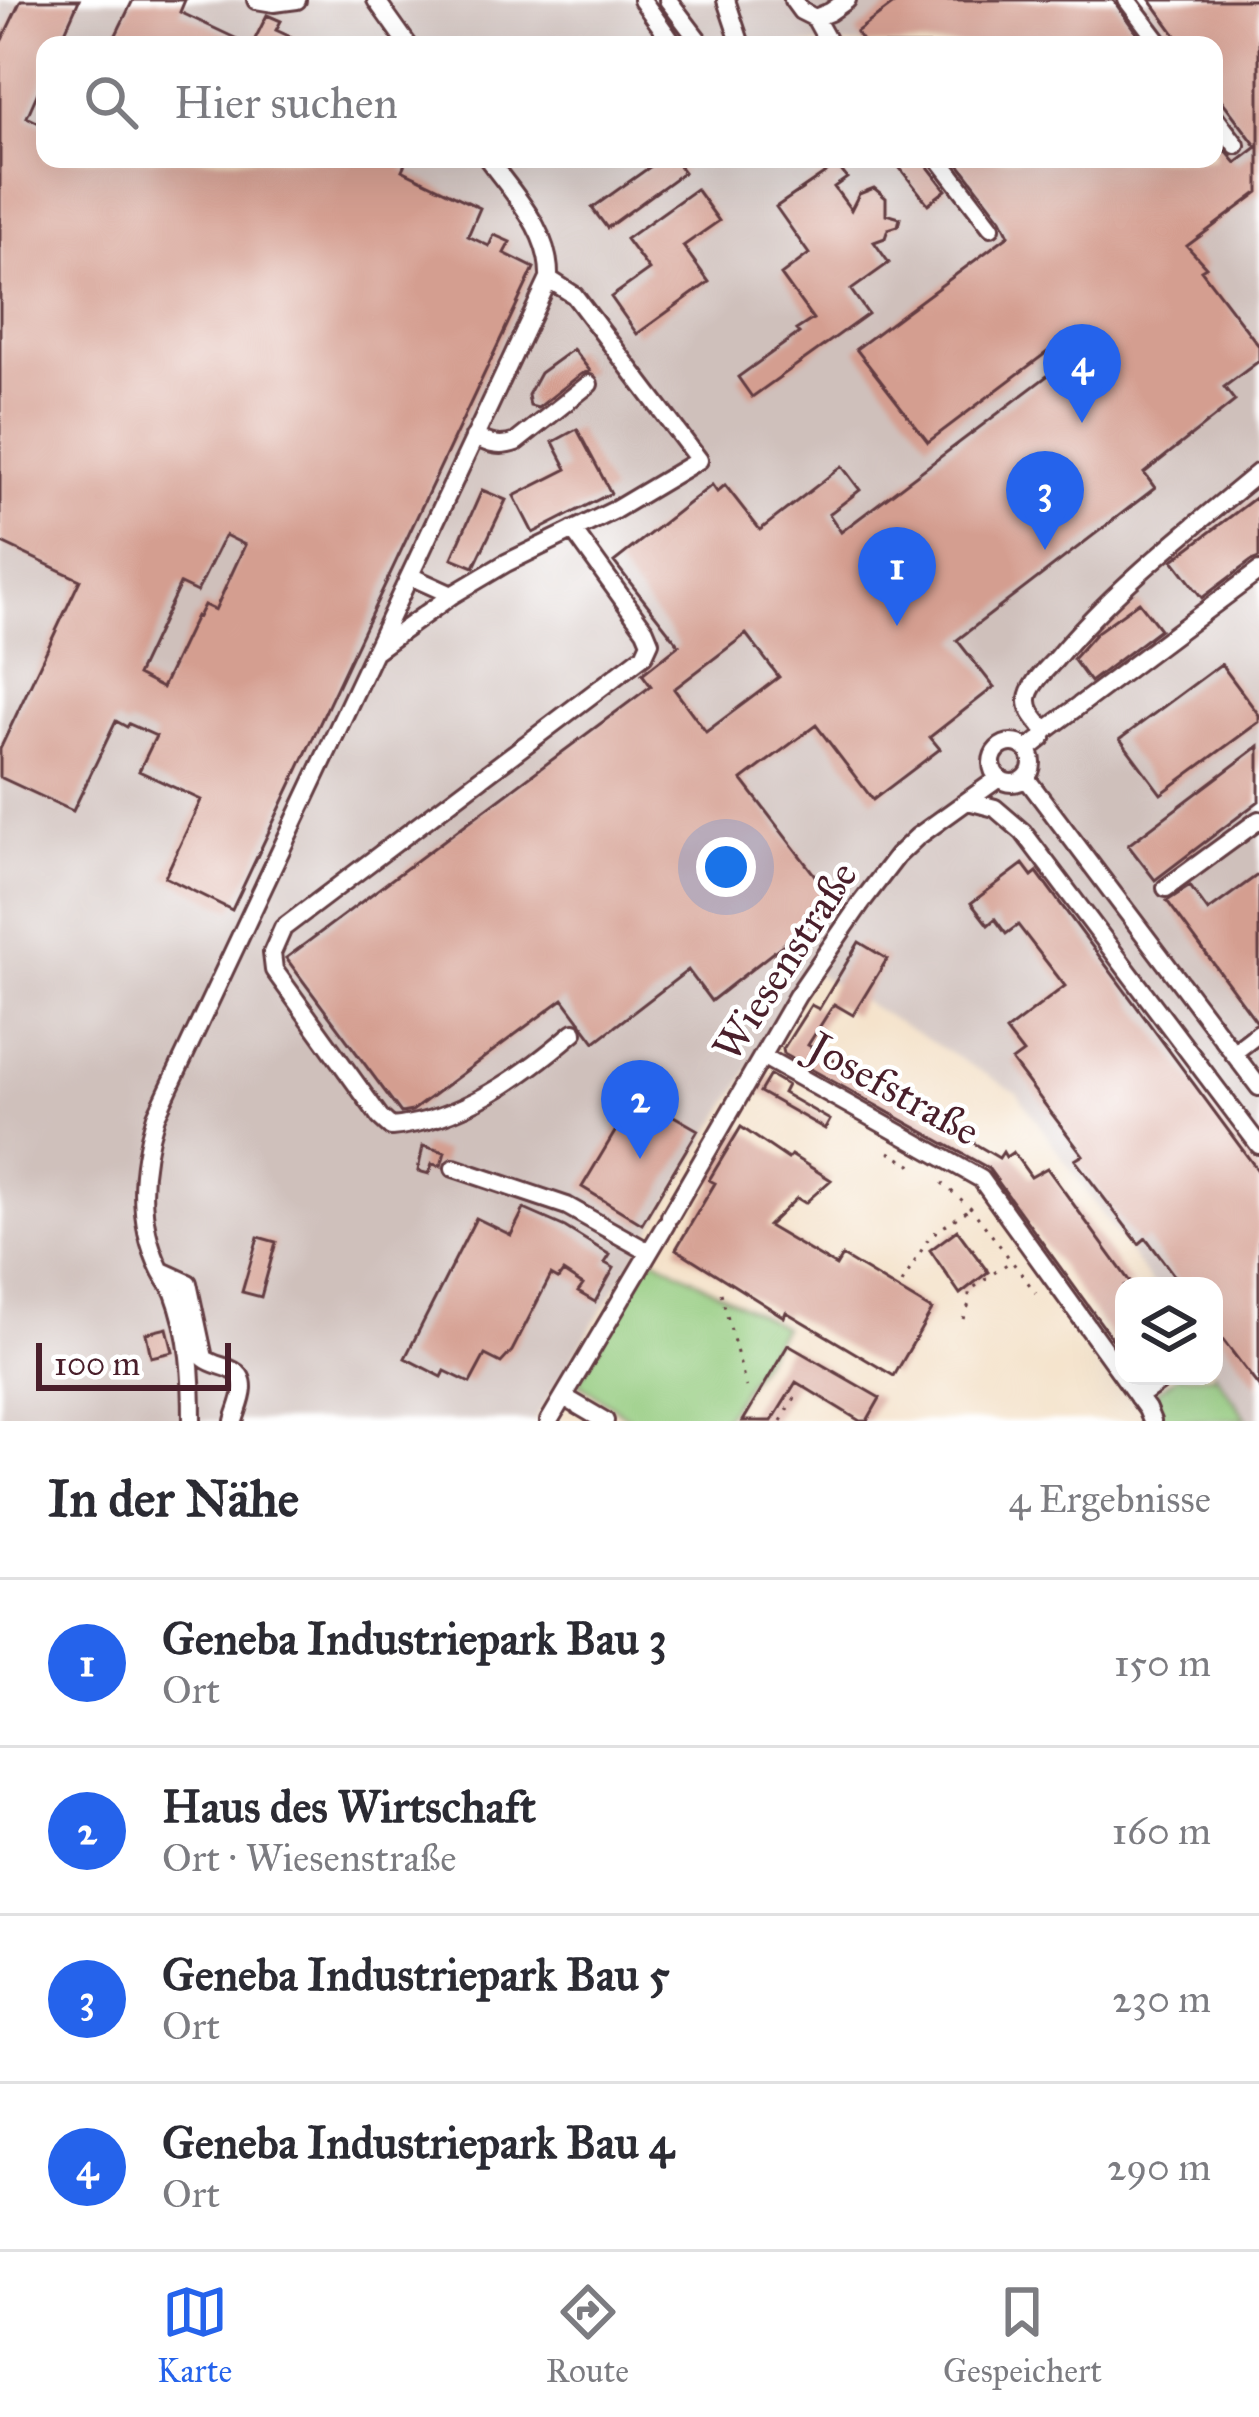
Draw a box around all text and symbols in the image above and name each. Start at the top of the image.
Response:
search box [36,36,1223,168]
icon: search [78,69,144,135]
text: Hier suchen [174,75,398,130]
pin: 4 [1043,324,1121,423]
pin: 3 [1006,451,1084,550]
pin: 1 [858,527,936,626]
your location [696,837,756,897]
street label: Wiesenstraße [701,852,869,1070]
street label: Josefstraße [796,1019,989,1157]
pin: 2 [601,1060,679,1159]
map controls [1115,1277,1223,1385]
button: layers [1115,1277,1223,1385]
scale bar [36,1337,231,1390]
text: 100 m [54,1344,140,1384]
text: In der Nähe [48,1468,299,1530]
text: 4 Ergebnisse [1009,1475,1211,1523]
text: Geneba Industriepark Bau 3 [162,1611,667,1666]
text: 1 [79,1639,95,1687]
text: 150 m [1114,1639,1211,1687]
text: Ort [162,1666,220,1714]
text: Haus des Wirtschaft [162,1779,536,1834]
text: 2 [77,1807,97,1855]
text: 160 m [1112,1807,1211,1855]
text: Ort · Wiesenstraße [162,1834,456,1882]
text: Geneba Industriepark Bau 5 [162,1947,670,2002]
text: 3 [79,1975,95,2023]
text: 230 m [1112,1975,1211,2023]
text: Ort [162,2002,220,2050]
text: Geneba Industriepark Bau 4 [162,2115,674,2170]
text: 4 [76,2143,98,2191]
text: 290 m [1107,2143,1211,2191]
text: Ort [162,2170,220,2218]
tab: Karte [157,2279,232,2391]
tab: Route [546,2279,629,2391]
tab: Gespeichert [943,2279,1102,2391]

